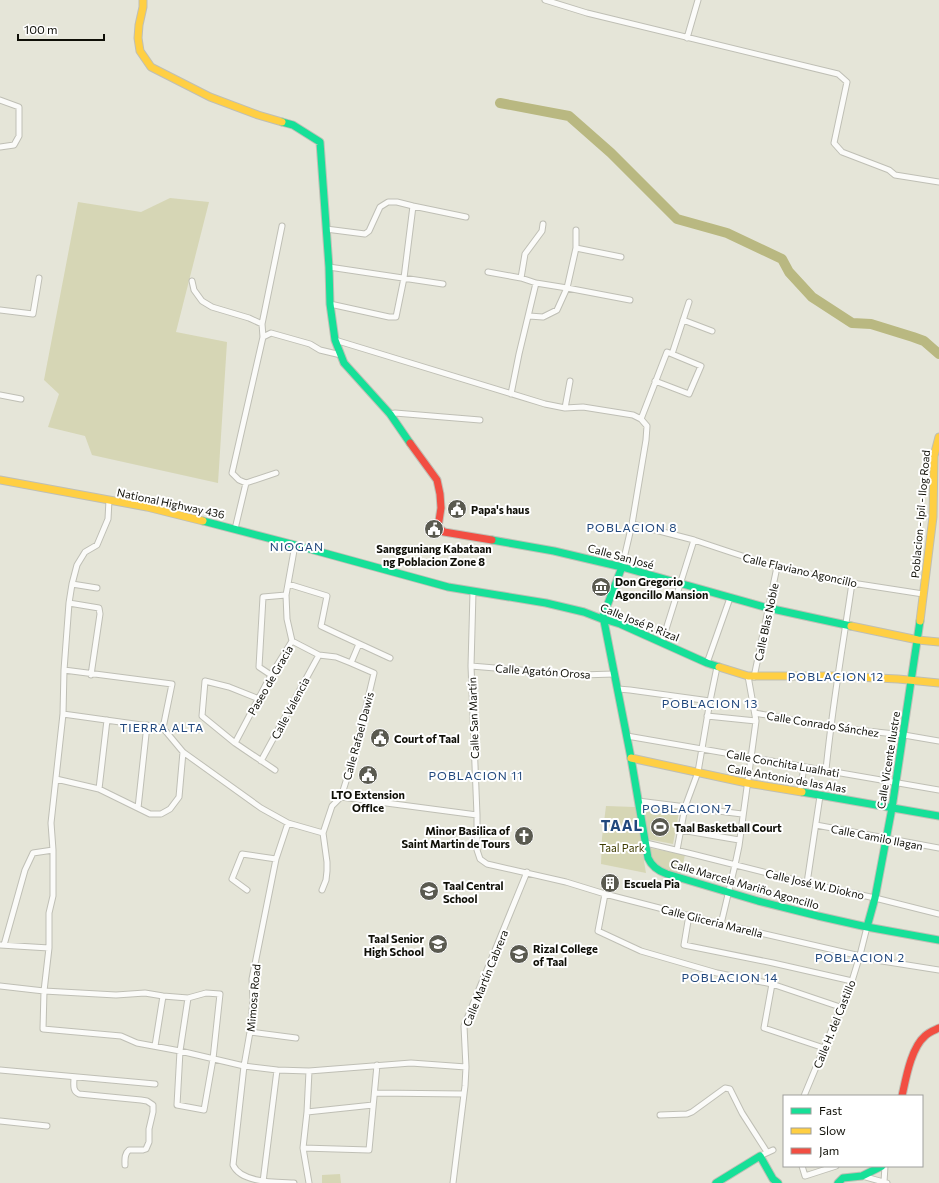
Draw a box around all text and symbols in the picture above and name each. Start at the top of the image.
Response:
scale bar [18,16,104,42]
text: 100 m [24,22,58,36]
street label: Poblacion - Ipil - Ilog Road [908,449,932,579]
street label: National Highway 436 [116,485,226,521]
public building icon: Papa's haus [446,498,468,520]
place label: Papa's haus [471,503,530,516]
public building icon: Sangguniang Kabataan ng Poblacion Zone 8 [423,518,445,540]
district label: POBLACION 8 [587,520,677,534]
district label: NIOGAN [270,539,324,553]
street label: Calle San José [586,541,656,572]
place label: Sangguniang Kabataan ng Poblacion Zone 8 [376,542,492,568]
street label: Calle Flaviano Agoncillo [741,550,859,590]
place label: Don Gregorio Agoncillo Mansion [615,575,708,601]
museum icon: Don Gregorio Agoncillo Mansion [590,576,612,598]
street label: Calle Blas Noble [751,582,781,662]
street label: Calle José P. Rizal [598,600,681,645]
street label: Paseo de Gracia [245,643,295,717]
street label: Calle Agatón Orosa [495,661,591,681]
district label: POBLACION 12 [788,669,884,683]
street label: Calle Valencia [268,675,312,741]
street label: Calle San Martín [465,677,481,759]
street label: Calle Rafael Dawis [340,690,376,782]
district label: POBLACION 13 [662,696,758,710]
street label: Calle Conrado Sánchez [766,709,881,739]
street label: Calle Vicente Ilustre [874,710,902,810]
district label: TIERRA ALTA [120,720,204,734]
public building icon: Court of Taal [369,727,391,749]
place label: Court of Taal [394,732,460,745]
street label: Calle Conchita Lualhati [725,747,841,779]
street label: Calle Antonio de las Alas [727,761,847,795]
public building icon: LTO Extension Office [357,764,379,786]
district label: POBLACION 11 [429,768,523,782]
place label: LTO Extension Office [331,788,405,814]
district label: POBLACION 7 [642,801,732,815]
district label: TAAL [601,816,643,834]
sports icon: Taal Basketball Court [649,816,671,838]
place label: Taal Basketball Court [674,821,782,834]
street label: Calle Camilo Ilagan [830,822,924,852]
place label: Minor Basilica of Saint Martin de Tours [401,824,510,850]
church icon: Minor Basilica of Saint Martin de Tours [513,825,535,847]
park label: Taal Park [599,841,645,854]
street label: Calle Marcela Mariño Agoncillo [669,857,821,912]
street label: Calle José W. Diokno [764,866,866,903]
building icon: Escuela Pia [599,872,621,894]
place label: Escuela Pia [624,877,680,890]
place label: Taal Central School [443,879,504,905]
school or university icon: Taal Central School [418,880,440,902]
street label: Calle Gliceria Marella [660,902,764,940]
street label: Calle Martín Cabrera [460,928,510,1028]
place label: Taal Senior High School [364,932,424,958]
school or university icon: Taal Senior High School [427,933,449,955]
place label: Rizal College of Taal [533,942,598,968]
school or university icon: Rizal College of Taal [508,943,530,965]
district label: POBLACION 2 [815,950,905,964]
street label: Mimosa Road [244,964,262,1032]
district label: POBLACION 14 [682,970,778,984]
street label: Calle H. del Castillo [810,977,858,1070]
legend [783,1095,923,1167]
text: Fast [819,1103,842,1117]
text: Slow [819,1123,846,1137]
text: Jam [819,1143,839,1158]

